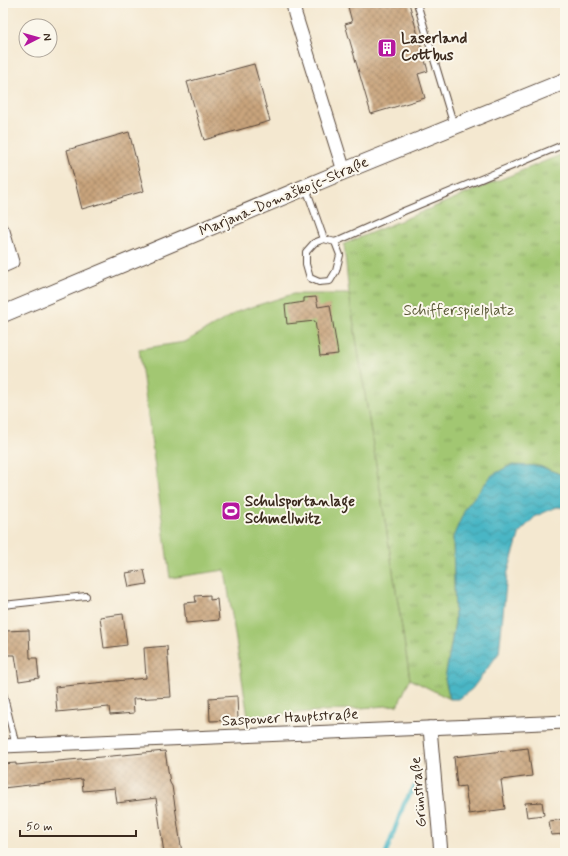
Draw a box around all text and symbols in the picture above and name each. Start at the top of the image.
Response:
north arrow [18,18,58,58]
place label: Laserland Cottbus [401,29,468,66]
text: N [40,33,54,41]
building icon: Laserland Cottbus [376,37,398,59]
street label: Marjana-Domaškojc-Straße [196,152,372,242]
park label: Schifferspielplatz [404,301,514,321]
place label: Schulsportanlage Schmellwitz [245,492,355,529]
sports icon: Schulsportanlage Schmellwitz [220,500,242,522]
street label: Saspower Hauptstraße [221,704,359,732]
street label: Grünstraße [406,756,432,828]
scale bar [20,812,136,838]
text: 50 m [26,819,53,835]

